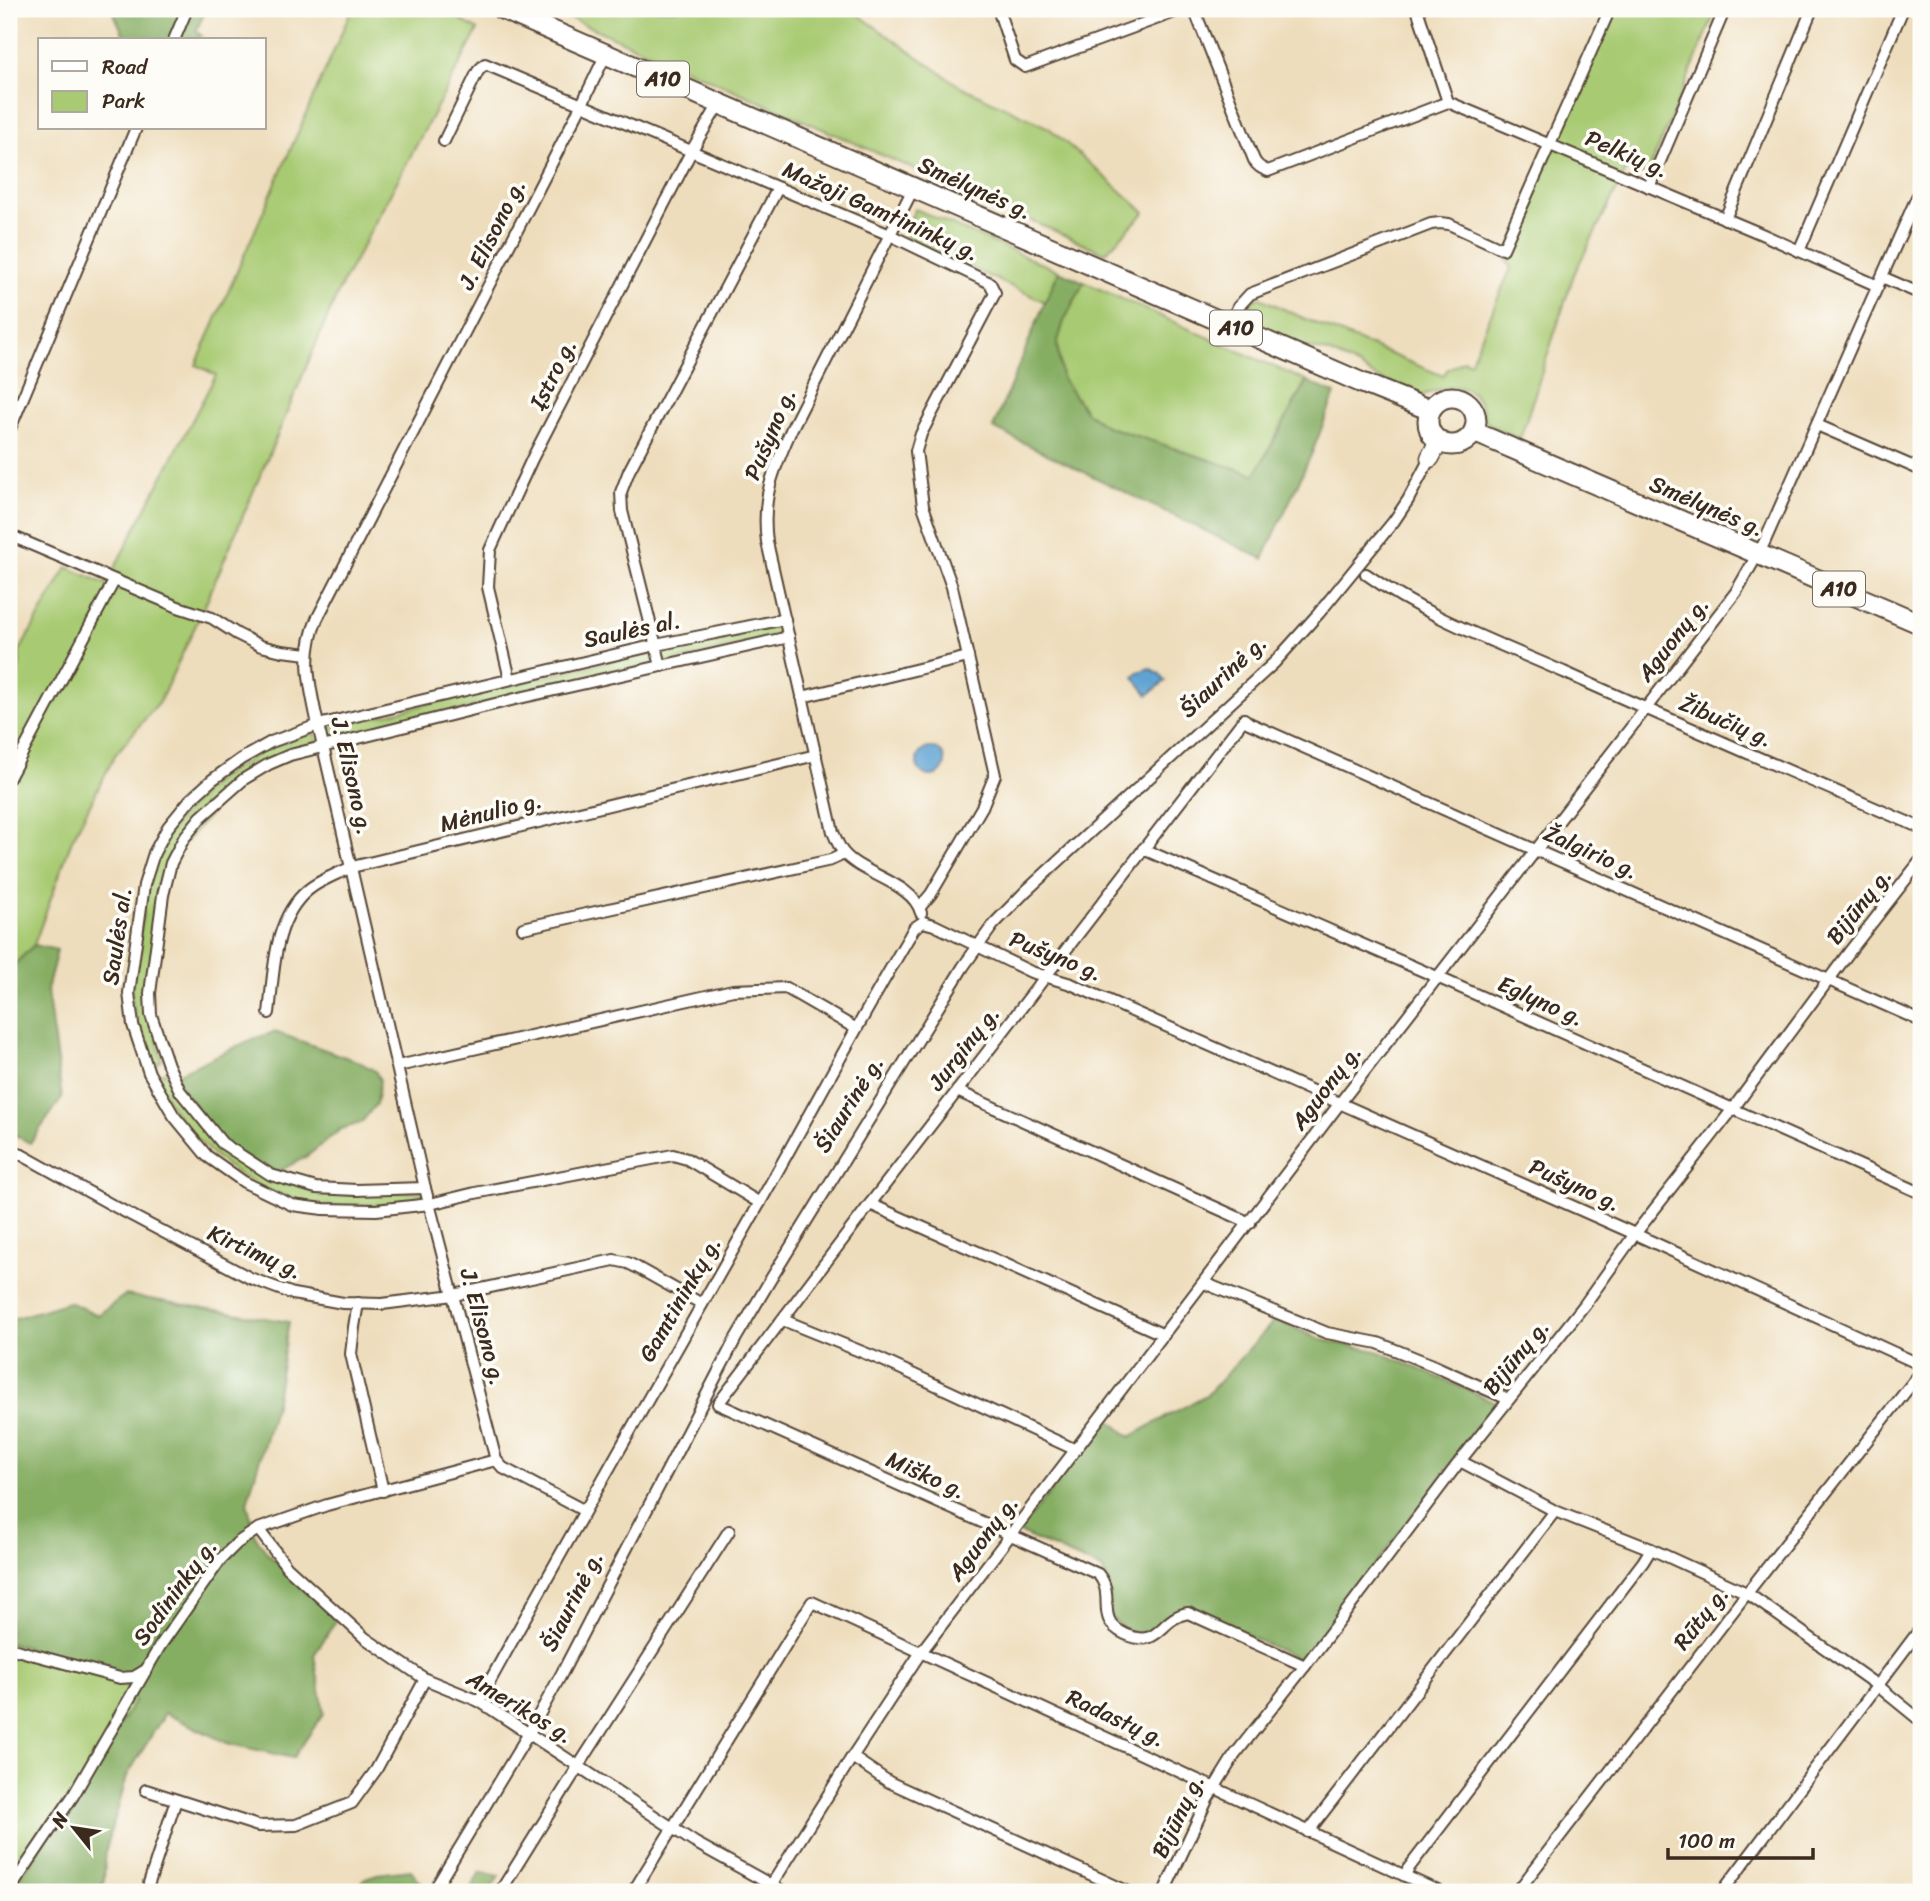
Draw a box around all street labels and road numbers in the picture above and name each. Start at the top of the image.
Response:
road number: A10 [637,62,689,96]
street label: Pelkių g. [1579,118,1675,190]
street label: Smėlynės g. [911,145,1039,231]
street label: Mažoji Gamtininkų g. [776,149,986,273]
street label: J. Elisono g. [446,171,538,298]
road number: A10 [1210,310,1262,346]
street label: Įstro g. [517,331,588,418]
street label: Pušyno g. [732,381,808,487]
street label: Smėlynės g. [1643,463,1771,549]
road number: A10 [1813,572,1865,606]
street label: Aguonų g. [1625,587,1720,692]
street label: Saulės al. [580,600,684,660]
street label: Šiaurinė g. [1169,624,1277,728]
street label: Žibučių g. [1673,683,1779,759]
street label: J. Elisono g. [318,712,385,839]
street label: Mėnulio g. [436,780,546,844]
street label: Žalgirio g. [1537,813,1645,891]
street label: Bijūnų g. [1815,858,1903,954]
street label: Saulės al. [90,884,144,988]
street label: Pušyno g. [1003,919,1109,993]
street label: Eglyno g. [1491,964,1591,1038]
street label: Jurginų g. [916,996,1011,1101]
street label: Aguonų g. [1279,1035,1372,1140]
street label: Šiaurinė g. [803,1047,895,1161]
street label: Pušyno g. [1522,1146,1628,1224]
street label: Kirtimų g. [201,1213,309,1291]
street label: Gamtininkų g. [627,1228,733,1370]
street label: J. Elisono g. [447,1263,518,1390]
street label: Bijūnų g. [1472,1309,1560,1405]
street label: Miško g. [879,1439,973,1511]
street label: Aguonų g. [936,1486,1029,1591]
street label: Sodininkų g. [122,1529,228,1655]
street label: Šiaurinė g. [529,1543,615,1659]
street label: Rūtų g. [1662,1577,1740,1659]
street label: Amerikos g. [458,1658,582,1755]
street label: Radastų g. [1059,1677,1173,1759]
street label: Bijūnų g. [1140,1767,1216,1865]

